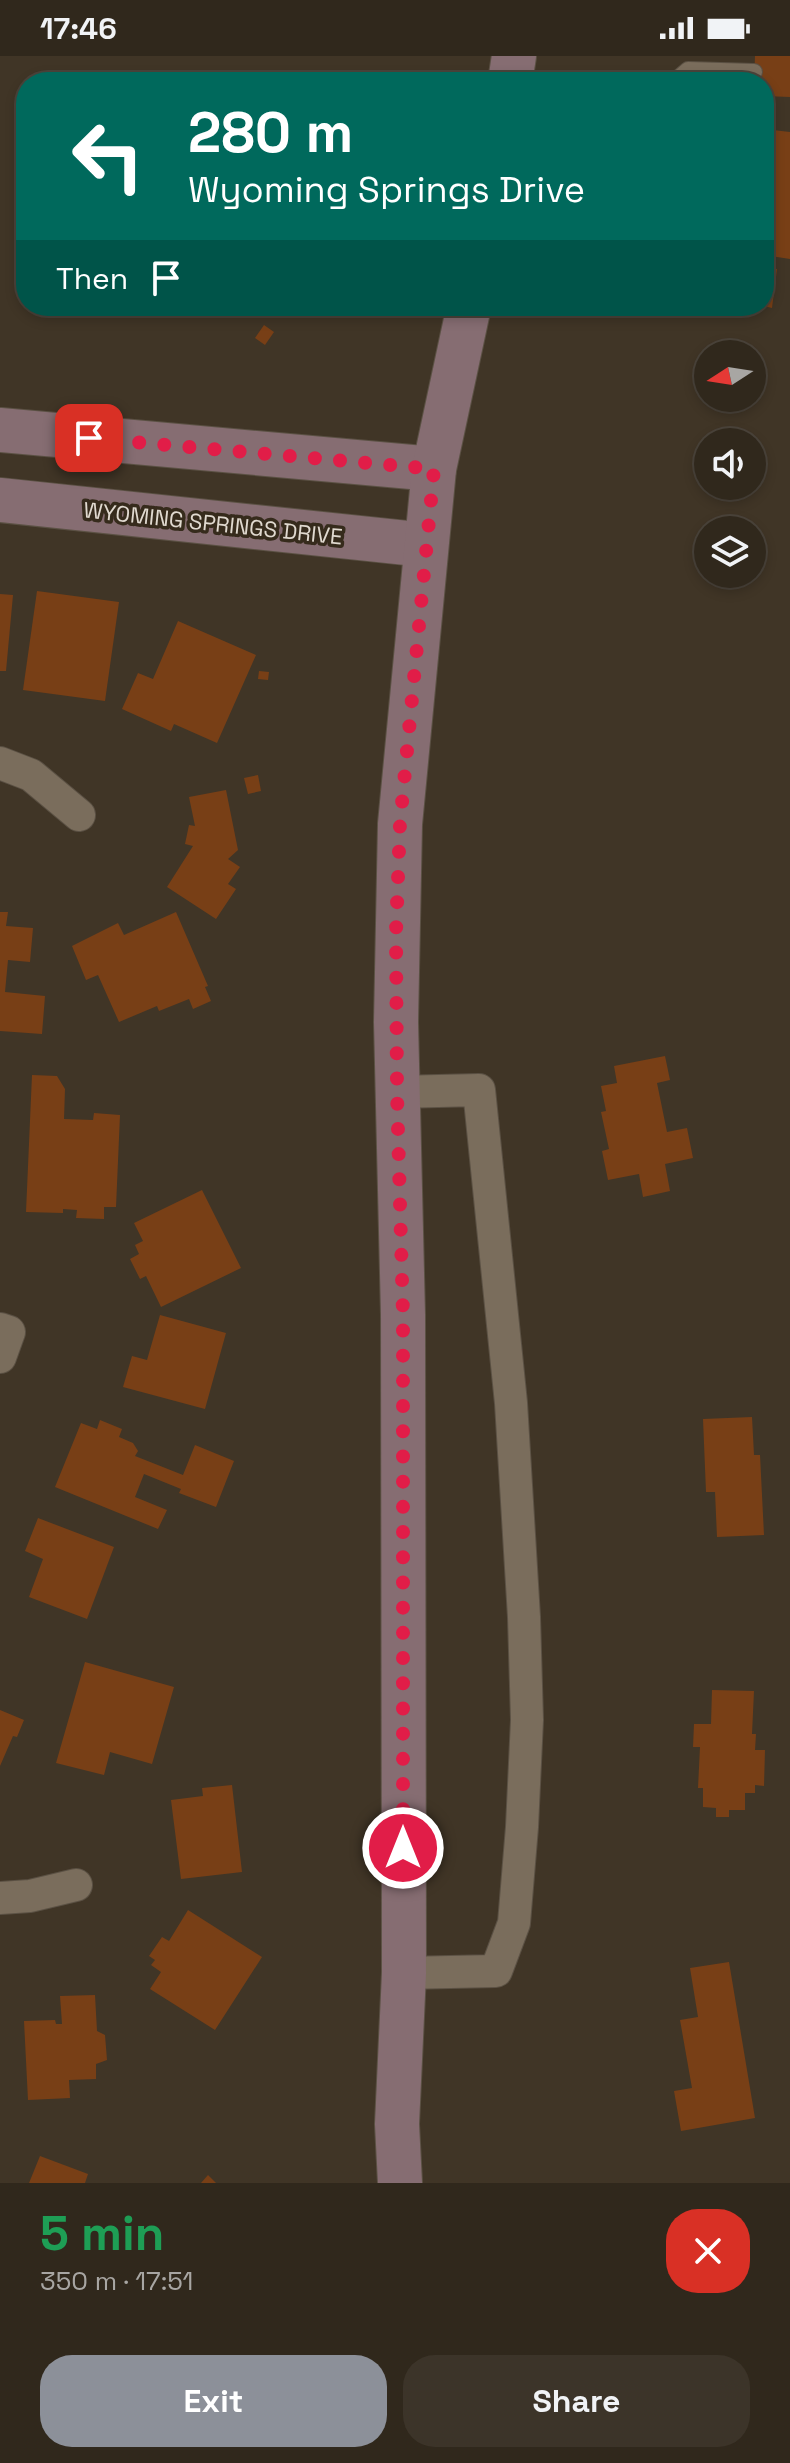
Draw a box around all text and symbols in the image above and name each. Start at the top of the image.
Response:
text: 17:46 [40,9,117,48]
text: 280 m [188,97,353,168]
icon: left [56,104,160,208]
text: Wyoming Springs Drive [188,167,585,213]
icon: arrive [144,256,188,300]
text: Then [56,259,128,298]
north arrow [694,340,766,412]
map controls [694,340,766,588]
pin [55,404,123,472]
icon: arrive [67,416,111,460]
button: sound [694,428,766,500]
street label: WYOMING SPRINGS DRIVE [82,495,344,551]
button: layers [694,516,766,588]
position arrow [361,1806,445,1890]
text: 5 min [40,2203,164,2264]
button: close [666,2209,750,2293]
text: 350 m · 17:51 [40,2264,193,2298]
button: Exit [40,2355,387,2447]
button: Share [403,2355,750,2447]

